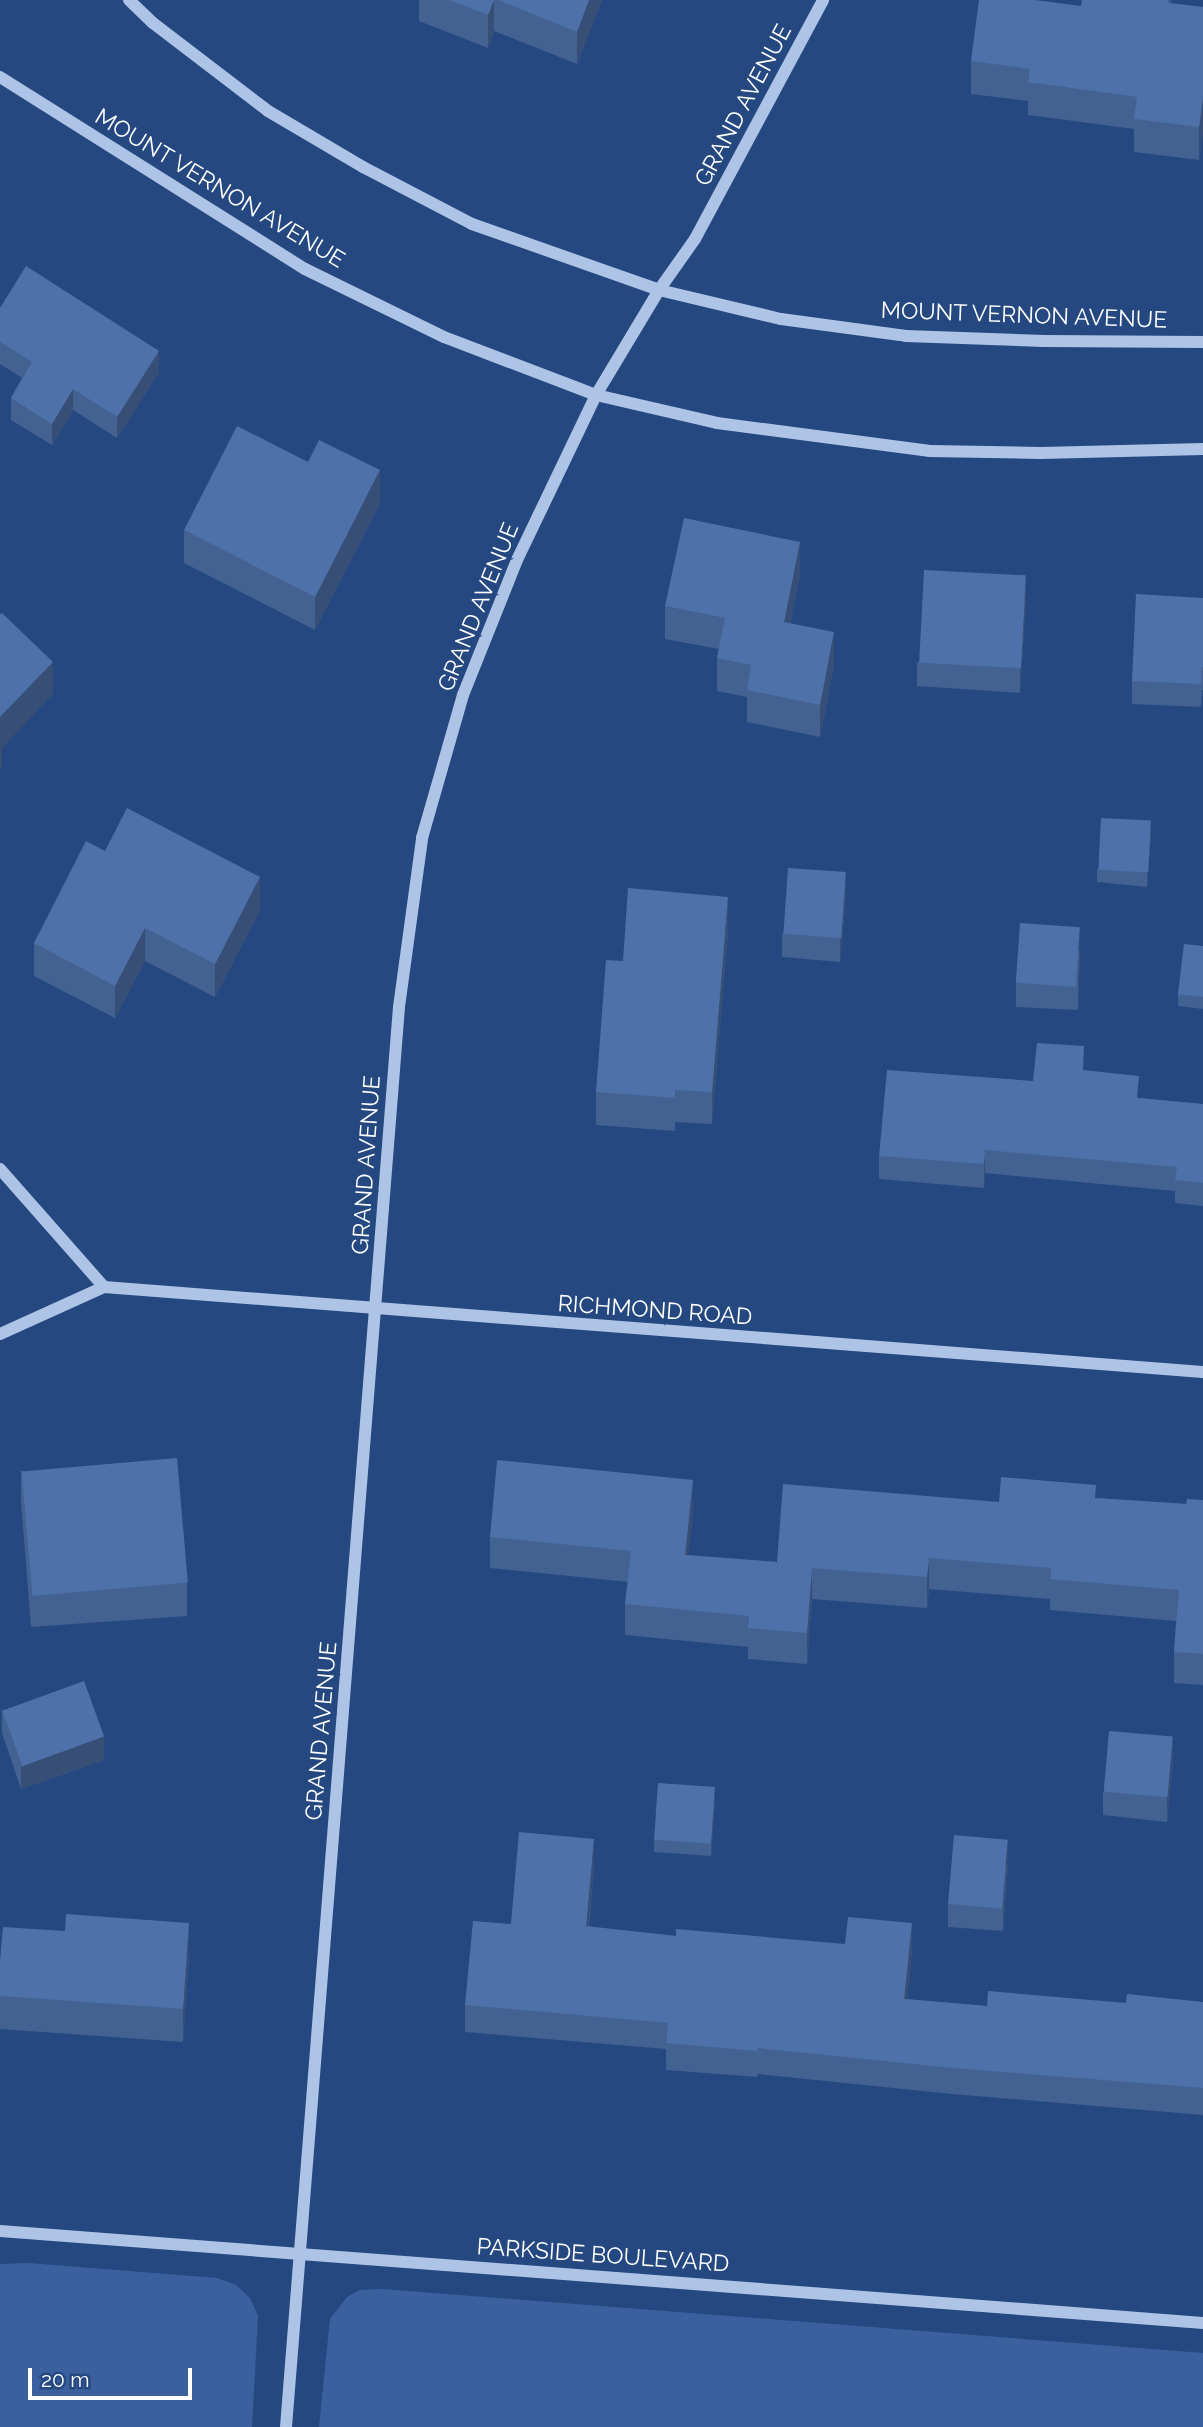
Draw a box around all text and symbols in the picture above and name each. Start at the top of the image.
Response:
street label: GRAND AVENUE [689,19,797,191]
street label: MOUNT VERNON AVENUE [89,102,351,274]
street label: MOUNT VERNON AVENUE [879,296,1169,334]
street label: GRAND AVENUE [431,518,525,696]
street label: GRAND AVENUE [346,1074,386,1256]
street label: RICHMOND ROAD [557,1289,753,1331]
street label: GRAND AVENUE [299,1640,343,1822]
street label: PARKSIDE BOULEVARD [476,2232,730,2278]
scale bar [32,2354,196,2398]
text: 20 m [41,2367,89,2392]

